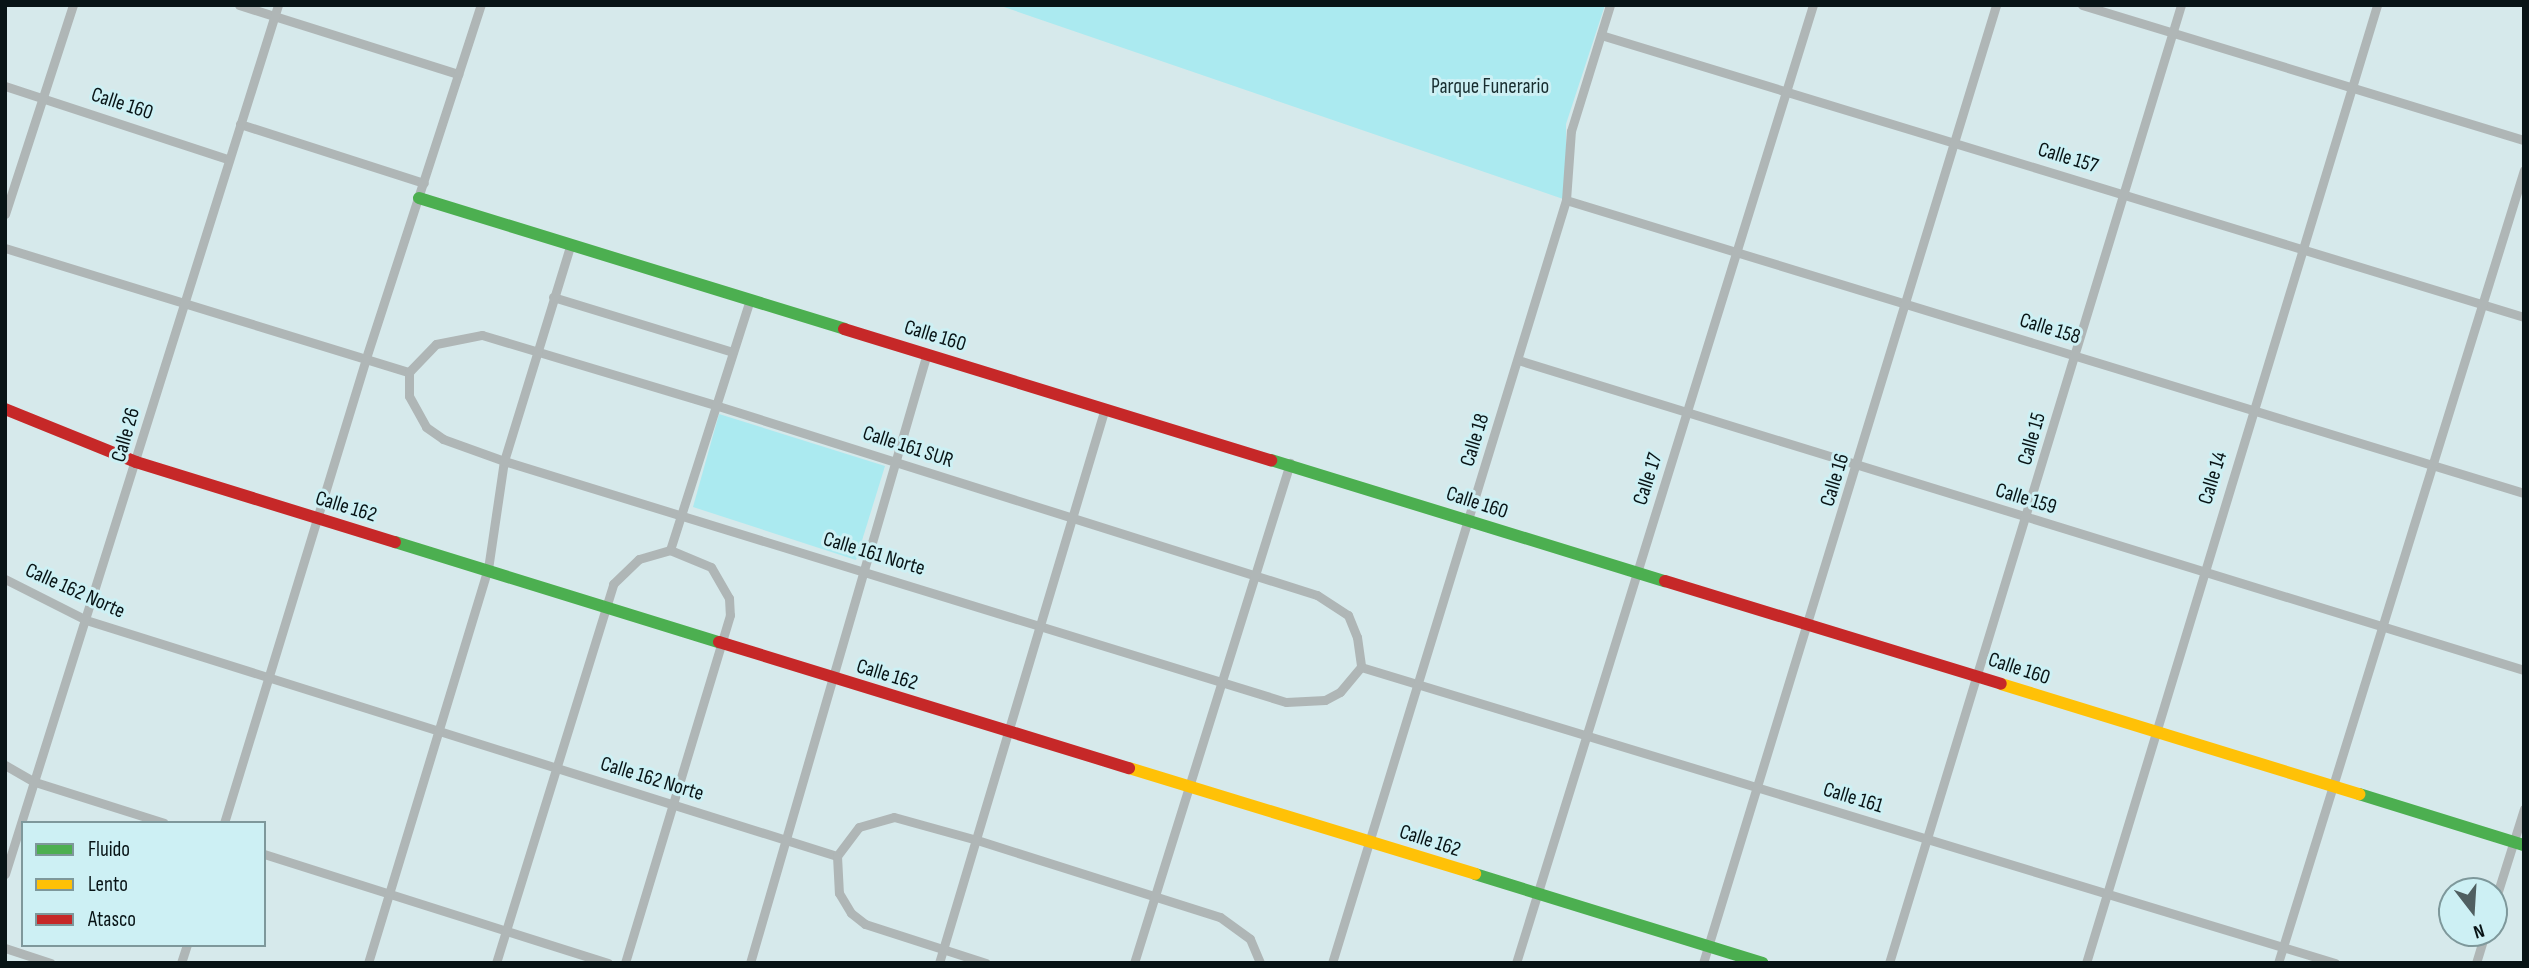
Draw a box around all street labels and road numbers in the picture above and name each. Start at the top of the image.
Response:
street label: Calle 160 [88,82,156,126]
street label: Calle 157 [2035,137,2101,179]
street label: Calle 158 [2016,308,2084,350]
street label: Calle 160 [901,315,969,357]
street label: Calle 26 [106,405,146,465]
street label: Calle 18 [1455,410,1495,470]
street label: Calle 15 [2013,410,2051,468]
street label: Calle 161 SUR [859,421,957,473]
street label: Calle 14 [2193,449,2233,507]
street label: Calle 17 [1628,450,1668,508]
street label: Calle 16 [1815,450,1855,510]
street label: Calle 159 [1992,478,2060,520]
street label: Calle 160 [1443,481,1511,525]
street label: Calle 162 [312,486,380,528]
street label: Calle 161 Norte [820,527,928,581]
street label: Calle 162 Norte [21,558,129,624]
street label: Calle 160 [1985,647,2053,691]
street label: Calle 162 [853,654,921,696]
street label: Calle 162 Norte [597,751,707,807]
street label: Calle 161 [1820,777,1886,819]
street label: Calle 162 [1396,819,1464,863]

